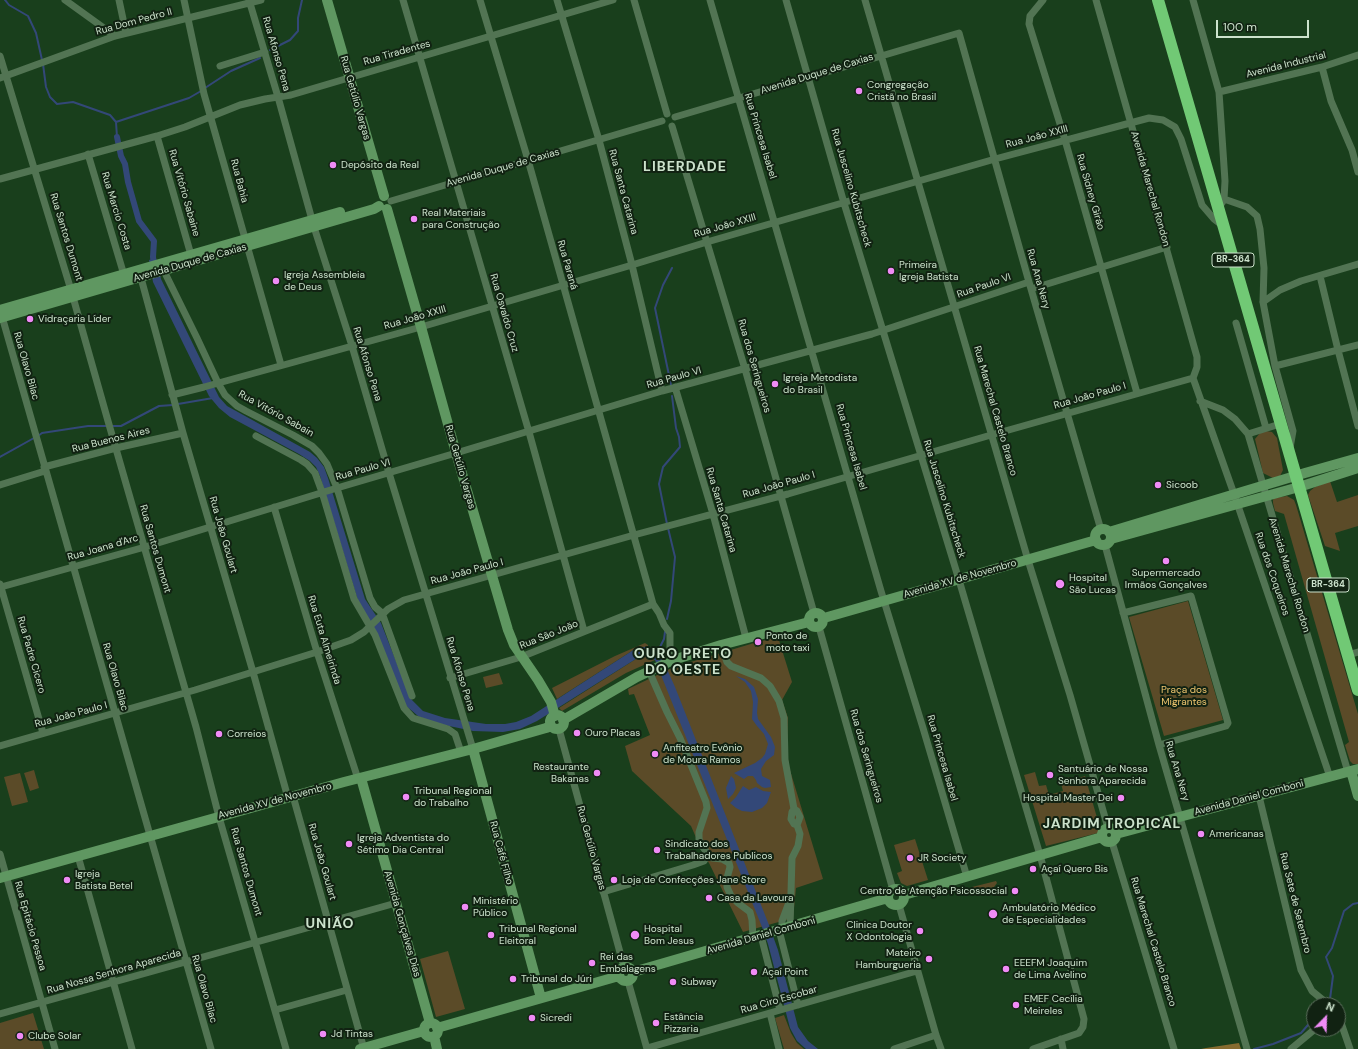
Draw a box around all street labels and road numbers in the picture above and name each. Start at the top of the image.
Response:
street label: Rua Dom Pedro II [95,6,173,38]
street label: Rua Afonso Pena [260,15,292,93]
street label: Rua Tiradentes [362,38,432,68]
street label: Avenida Industrial [1245,49,1327,81]
street label: Avenida Duque de Caxias [759,51,875,97]
street label: Rua Getúlio Vargas [337,55,373,141]
street label: Rua Princesa Isabel [741,92,779,180]
street label: Rua João XXIII [1005,123,1069,151]
street label: Rua Juscelino Kubitscheck [828,127,874,249]
street label: Avenida Marechal Rondon [1128,130,1172,248]
street label: Avenida Duque de Caxias [445,146,561,190]
street label: Rua Vitório Sabaine [166,148,202,238]
street label: Rua Santa Catarina [606,148,640,236]
street label: Rua Sidney Girão [1073,153,1107,231]
street label: Rua Bahia [227,158,251,204]
street label: Rua Marcio Costa [98,170,134,252]
street label: Rua Santos Dumont [47,192,85,282]
street label: Rua João XXIII [693,211,757,241]
street label: Rua Paraná [554,239,580,291]
street label: Avenida Duque de Caxias [132,241,248,285]
street label: Rua Ana Nery [1024,247,1052,311]
road number: BR-364 [1212,253,1254,267]
street label: Rua Paulo VI [955,271,1013,301]
street label: Rua Osvaldo Cruz [487,272,521,354]
street label: Rua João XXIII [383,303,447,333]
street label: Rua dos Seringueiros [735,318,773,414]
street label: Rua Afonso Pena [350,325,384,403]
street label: Rua Olavo Bilac [11,331,41,401]
street label: Rua Marechal Castelo Branco [971,345,1019,477]
street label: Rua Paulo VI [645,364,703,392]
street label: Rua João Paulo I [1052,380,1128,412]
street label: Rua Vitório Sabain [236,388,316,440]
street label: Rua Princesa Isabel [833,403,869,491]
street label: Rua Getúlio Vargas [442,424,478,510]
street label: Rua Buenos Aires [71,425,151,455]
street label: Rua Juscelino Kubitscheck [920,439,968,559]
street label: Rua Paulo VI [334,456,392,484]
street label: Rua Santa Catarina [703,466,739,554]
street label: Rua João Paulo I [741,469,817,501]
street label: Rua João Goulart [206,495,240,575]
street label: Rua Santos Dumont [137,503,173,595]
street label: Avenida Marechal Rondon [1266,516,1312,634]
street label: Rua dos Coqueiros [1252,531,1292,617]
street label: Rua Joana d'Arc [66,532,140,564]
street label: Rua João Paulo I [429,557,505,587]
street label: Avenida XV de Novembro [902,557,1018,601]
road number: BR-364 [1307,578,1349,592]
street label: Rua Euta Almeirinda [305,594,343,686]
street label: Rua Padre Cicero [14,615,48,695]
street label: Rua São João [518,618,580,652]
street label: Rua Afonso Pena [443,635,477,713]
street label: Rua Olavo Bilac [100,642,130,712]
street label: Rua João Paulo I [33,700,109,730]
street label: Rua dos Seringueiros [847,708,885,804]
street label: Rua Princesa Isabel [924,714,960,802]
street label: Rua Ana Nery [1162,740,1192,802]
street label: Avenida Daniel Comboni [1193,778,1305,818]
street label: Avenida XV de Novembro [217,780,333,822]
street label: Rua Getúlio Vargas [574,804,608,892]
street label: Rua Café Filho [487,820,515,886]
street label: Rua João Goulart [305,822,339,902]
street label: Rua Santos Dumont [228,826,264,918]
street label: Rua Sete de Setembro [1277,851,1313,955]
street label: Avenida Gonçalves Dias [381,869,423,979]
street label: Rua Marechal Castelo Branco [1128,876,1178,1008]
street label: Rua Epitácio Pessoa [11,880,49,972]
street label: Avenida Daniel Comboni [705,915,817,957]
street label: Rua Nossa Senhora Aparecida [46,947,182,997]
street label: Rua Olavo Bilac [189,954,219,1024]
street label: Rua Ciro Escobar [739,983,819,1017]

